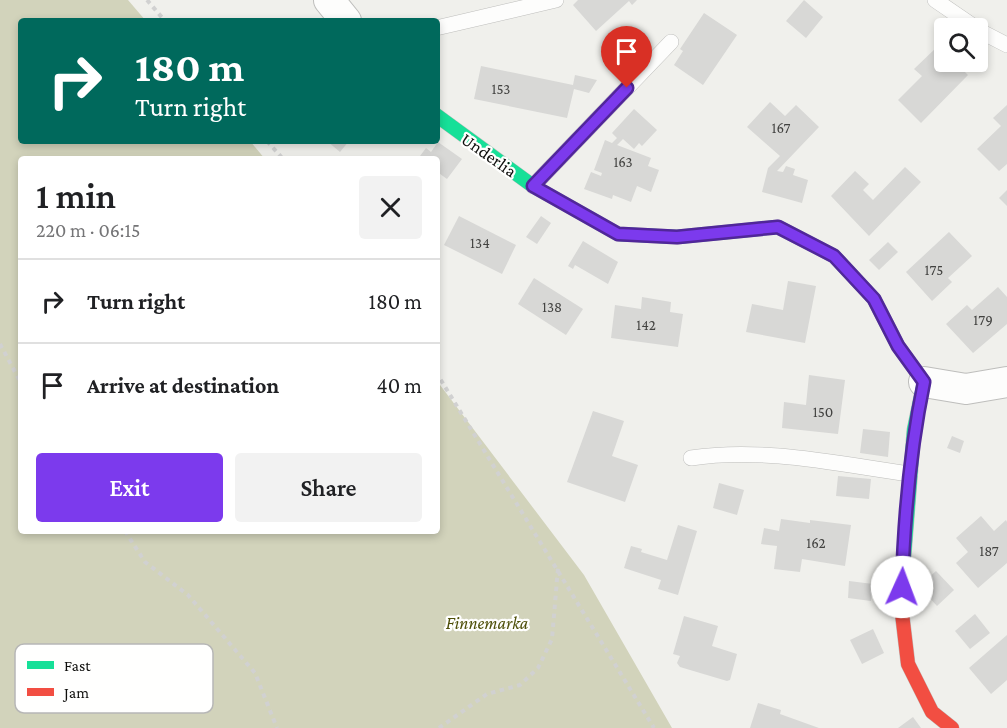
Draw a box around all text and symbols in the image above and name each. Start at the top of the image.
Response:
map controls [934,18,988,72]
button: search [934,18,988,72]
pin [601,26,652,88]
icon: arrive [610,35,643,68]
icon: right [36,42,114,120]
text: 180 m [135,43,244,90]
house number: 153 [492,81,510,97]
text: Turn right [135,92,246,122]
house number: 167 [772,120,791,136]
street label: Underlia [458,129,520,181]
house number: 163 [613,154,633,170]
text: 1 min [36,176,116,216]
button: close [359,176,422,239]
text: 220 m · 06:15 [36,219,141,241]
house number: 134 [470,235,490,251]
house number: 175 [925,262,943,278]
icon: right [36,285,69,318]
text: Turn right [87,289,185,314]
text: 180 m [369,289,422,314]
house number: 138 [542,299,562,315]
house number: 179 [973,312,993,328]
house number: 142 [636,317,656,333]
icon: arrive [36,369,69,402]
text: Arrive at destination [87,373,279,398]
text: 40 m [377,373,422,398]
house number: 150 [813,404,833,420]
button: Exit [36,453,223,522]
button: Share [235,453,422,522]
house number: 162 [806,535,826,551]
house number: 187 [979,543,999,559]
position arrow [870,555,934,619]
park label: Finnemarka [446,613,529,633]
legend [15,644,213,713]
text: Fast [64,657,91,674]
text: Jam [62,684,89,702]

